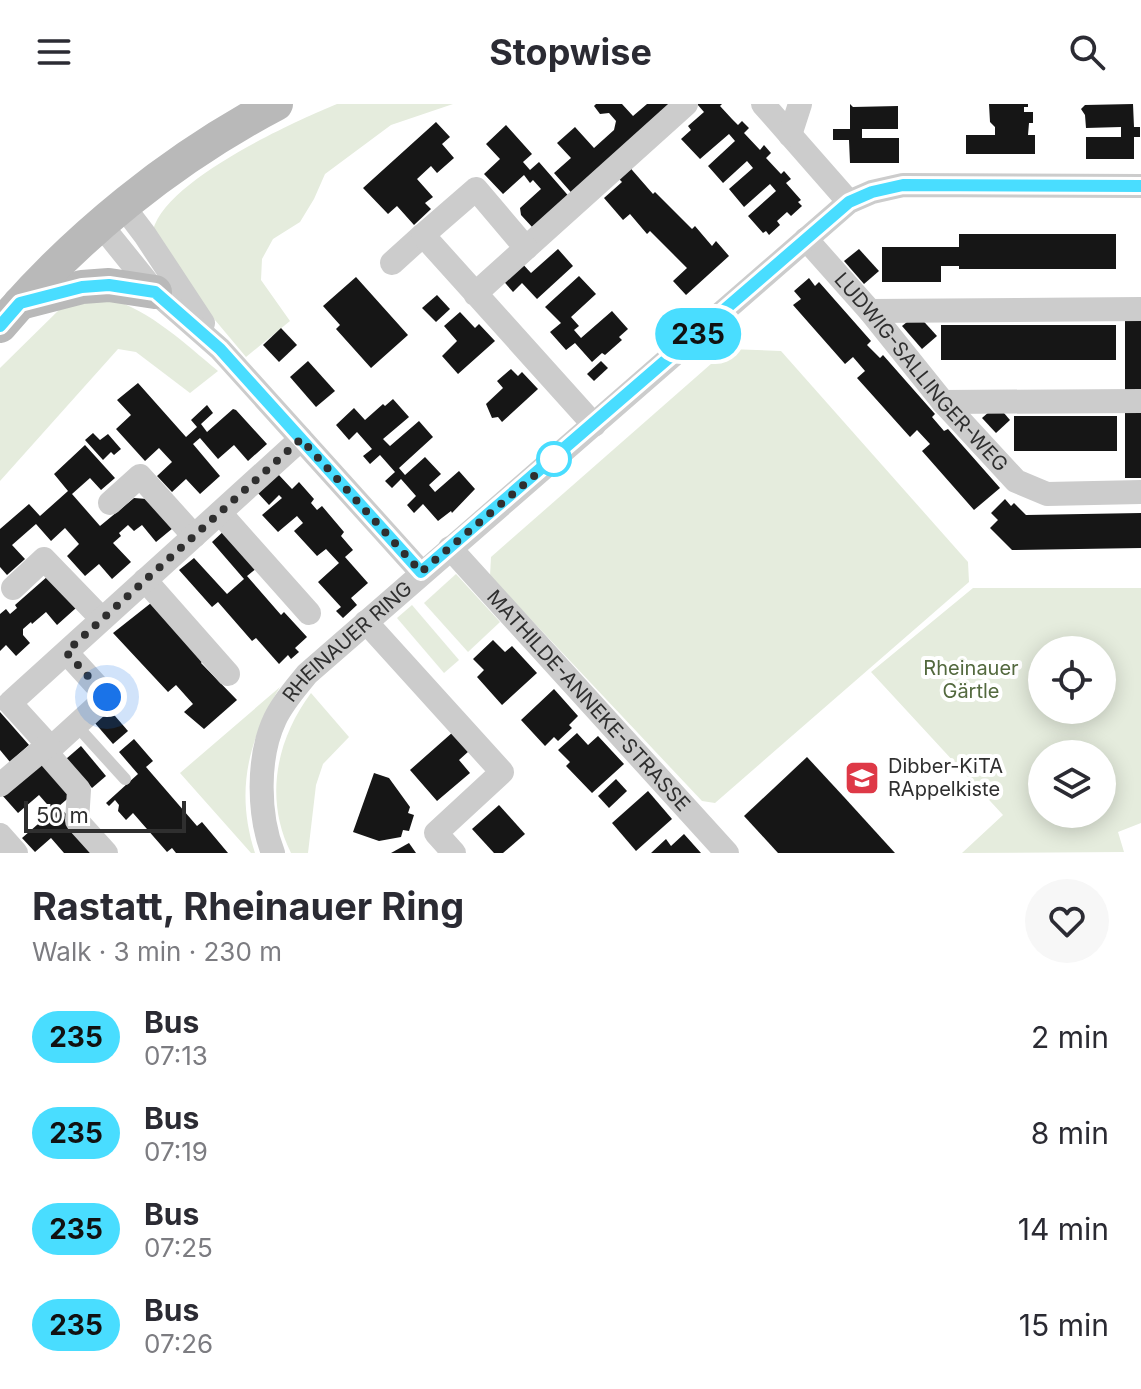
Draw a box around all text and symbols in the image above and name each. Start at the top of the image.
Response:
icon: menu [32,30,76,74]
text: Stopwise [489,30,652,74]
icon: search [1065,30,1109,74]
street label: LUDWIG-SALLINGER-WEG [829,268,1013,476]
line badge: 235 [652,308,744,360]
text: 235 [671,317,725,351]
unlabelled marker [537,442,571,476]
street label: RHEINAUER RING [277,576,417,706]
street label: MATHILDE-ANNEKE-STRASSE [482,585,695,816]
map controls [1028,636,1116,828]
button: locate [1028,636,1116,724]
park label: Rheinauer Gärtle [923,656,1019,703]
your location [87,677,127,717]
button: layers [1028,740,1116,828]
place label: Dibber-KiTA RAppelkiste [888,754,1003,801]
school or university icon: Dibber-KiTA RAppelkiste [843,759,881,797]
scale bar [24,797,186,833]
text: 50 m [36,802,89,828]
button: heart [1025,879,1109,963]
text: Rastatt, Rheinauer Ring [32,883,464,929]
text: Walk · 3 min · 230 m [32,936,282,967]
text: Bus [144,1004,199,1040]
text: 2 min [1031,1019,1109,1055]
text: 235 [49,1020,103,1054]
text: 07:13 [144,1040,208,1071]
text: Bus [144,1100,199,1136]
text: 8 min [1031,1115,1109,1151]
text: 235 [49,1116,103,1150]
text: 07:19 [144,1136,208,1167]
text: Bus [144,1196,199,1232]
text: 14 min [1018,1211,1109,1247]
text: 235 [49,1212,103,1246]
text: 07:25 [144,1232,213,1263]
text: Bus [144,1292,199,1328]
text: 15 min [1019,1307,1109,1343]
text: 235 [49,1308,103,1342]
text: 07:26 [144,1328,213,1359]

